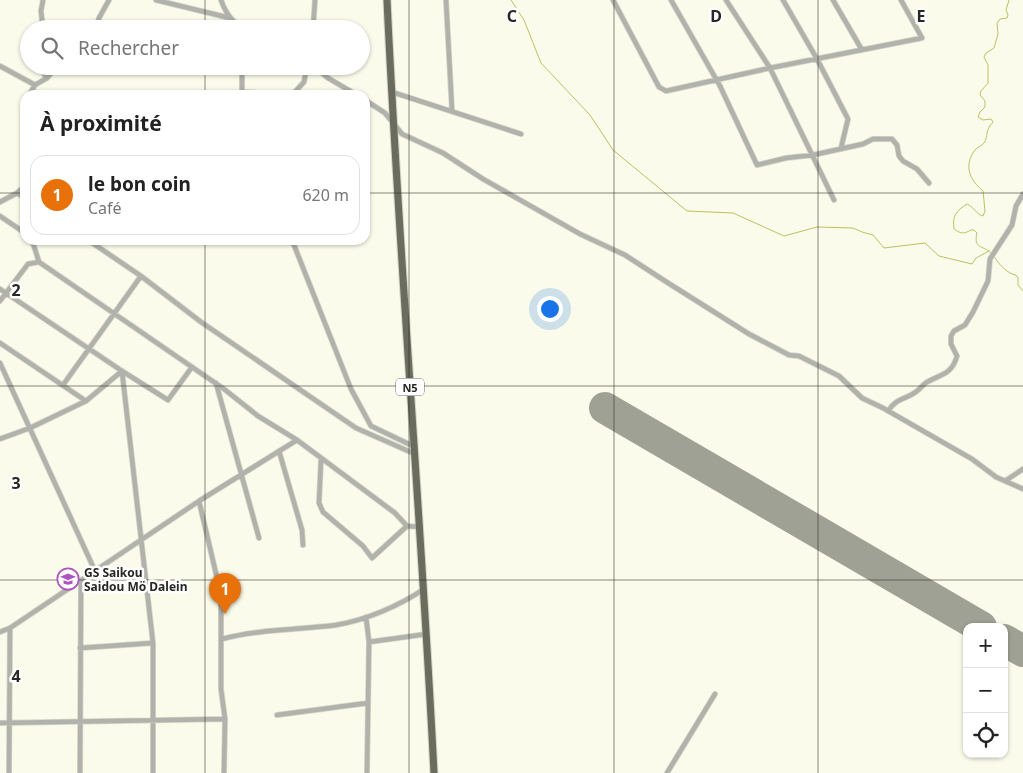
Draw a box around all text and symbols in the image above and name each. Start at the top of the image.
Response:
text: C [507,5,517,27]
text: D [710,5,722,27]
text: E [917,5,926,27]
search box [20,20,370,75]
icon: search [38,34,66,62]
text: Rechercher [78,35,179,61]
text: À proximité [40,109,162,137]
text: le bon coin [88,171,191,197]
text: 1 [52,184,62,206]
text: 620 m [302,184,349,206]
text: Café [88,197,122,219]
text: 2 [11,279,21,301]
your location [537,296,563,322]
road number: N5 [396,378,424,396]
text: 3 [11,472,21,494]
place label: GS Saikou Saidou Mö Dalein [84,564,187,595]
school or university icon: GS Saikou Saidou Mö Dalein [56,567,80,591]
pin: 1 [209,573,241,614]
map controls [963,623,1008,758]
button: + [963,623,1008,668]
text: 4 [11,665,21,687]
button: − [963,668,1008,713]
button: locate [963,713,1008,758]

